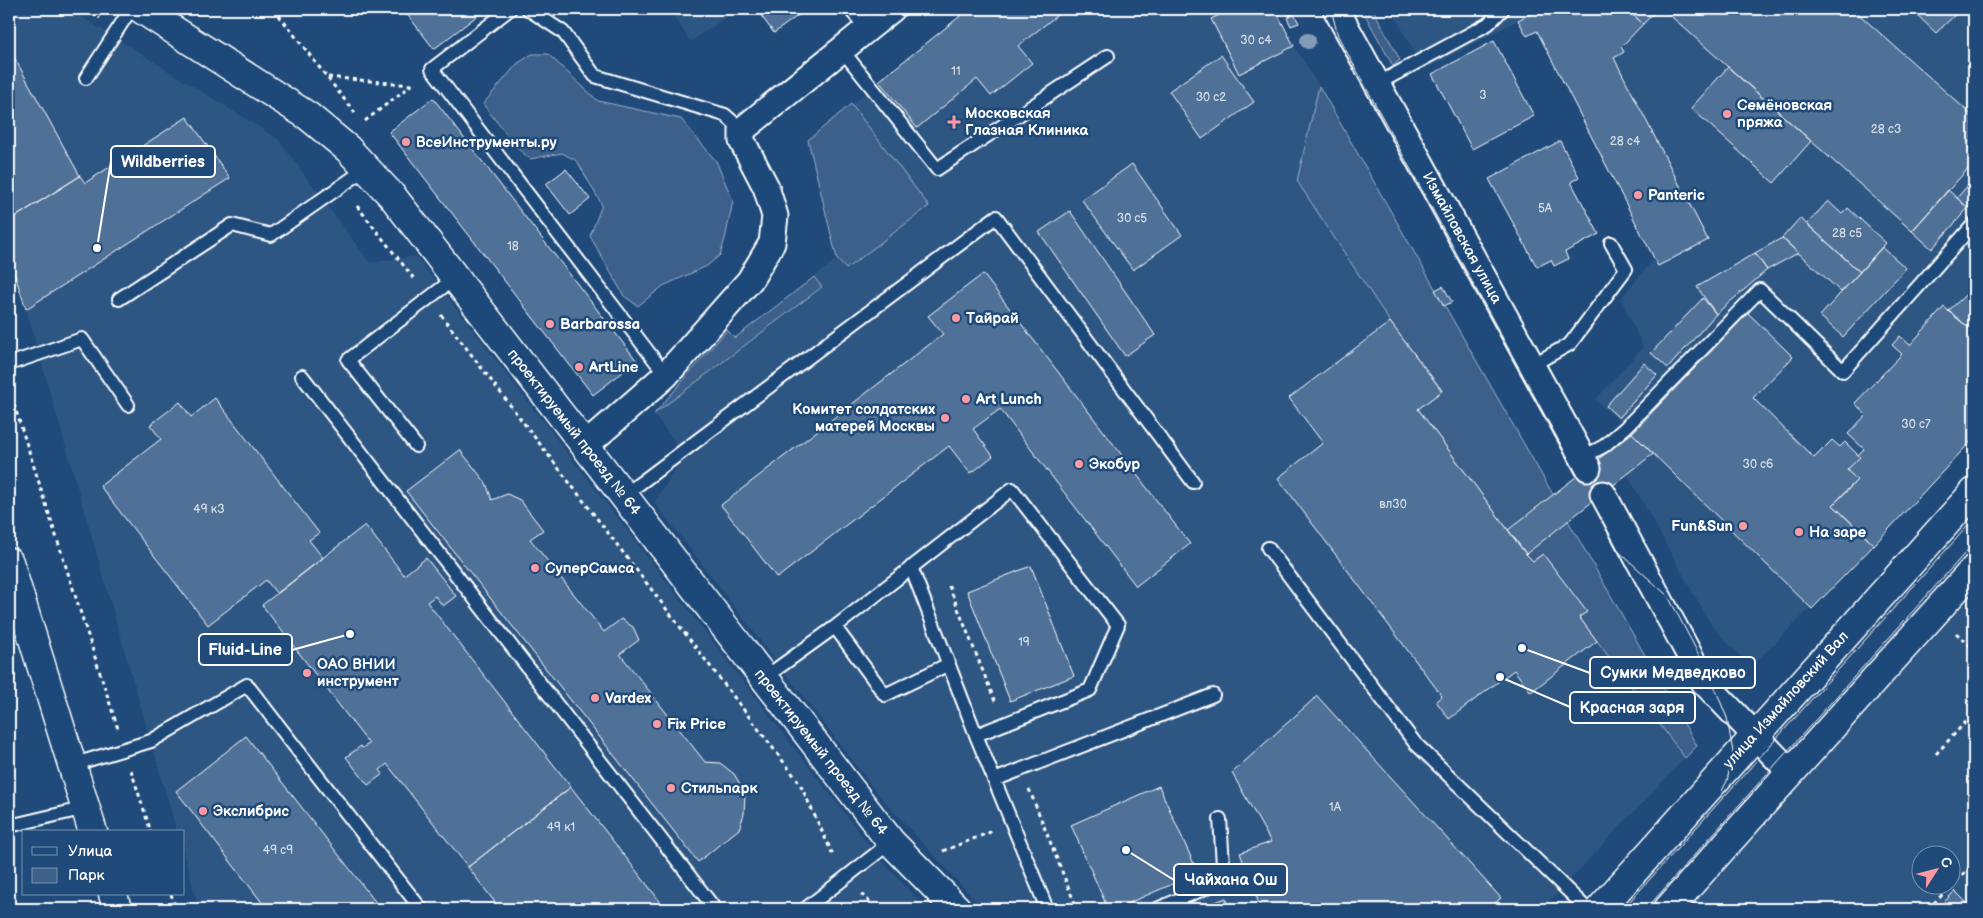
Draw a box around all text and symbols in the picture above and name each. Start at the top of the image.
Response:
house number: 30 c4 [1240,33,1272,48]
house number: 11 [951,64,961,79]
house number: 3 [1479,88,1487,103]
house number: 30 с2 [1196,90,1226,105]
place label: Семёновская пряжа [1737,96,1832,132]
place label: Московская Глазная Клиника [965,104,1089,140]
marker: Семёновская пряжа [1721,108,1733,120]
marker: Московская Глазная Клиника [947,115,961,129]
house number: 28 с3 [1871,122,1901,137]
place label: ВсеИнструменты.ру [416,133,557,152]
house number: 28 с4 [1610,134,1641,149]
marker: ВсеИнструменты.ру [400,136,412,148]
callout: Wildberries [111,146,215,177]
text: Wildberries [121,153,205,172]
street label: Измайловская улица [1418,169,1506,307]
place label: Panteric [1648,186,1705,205]
marker: Panteric [1632,189,1644,201]
house number: 5А [1538,201,1553,216]
house number: 30 с5 [1117,211,1147,226]
house number: 28 с5 [1832,226,1862,241]
house number: 18 [507,239,519,254]
place label: Тайрай [966,309,1019,328]
marker: Тайрай [950,312,962,324]
place label: Barbarossa [560,315,640,334]
marker: Barbarossa [544,318,556,330]
street label: проектируемый проезд № 64 [503,345,645,519]
place label: ArtLine [588,358,639,377]
marker: ArtLine [573,361,585,373]
place label: Art Lunch [975,390,1042,409]
marker: Art Lunch [960,393,972,405]
place label: Комитет солдатских матерей Москвы [792,400,935,436]
marker: Комитет солдатских матерей Москвы [939,412,951,424]
house number: 30 с7 [1901,417,1931,432]
place label: Экобур [1089,455,1140,474]
house number: 30 с6 [1743,457,1773,472]
marker: Экобур [1073,458,1085,470]
house number: вл30 [1379,497,1407,512]
house number: 49 к3 [193,502,225,517]
place label: Fun&Sun [1671,517,1733,536]
marker: Fun&Sun [1737,520,1749,532]
place label: На заре [1809,523,1866,542]
marker: На заре [1793,526,1805,538]
place label: СуперСамса [545,559,634,578]
marker: СуперСамса [529,562,541,574]
street label: улица Измайловский Вал [1719,627,1853,773]
callout: Fluid-Line [199,634,292,665]
house number: 19 [1018,635,1030,650]
text: Fluid-Line [208,641,282,660]
place label: ОАО ВНИИ инструмент [317,655,400,691]
callout: Сумки Медведково [1590,657,1755,688]
text: Сумки Медведково [1600,664,1746,683]
street label: проектируемый проезд № 64 [750,665,892,839]
marker: ОАО ВНИИ инструмент [301,667,313,679]
place label: Vardex [605,689,652,708]
marker: Vardex [589,692,601,704]
callout: Красная заря [1570,692,1695,723]
text: Красная заря [1579,699,1685,718]
place label: Fix Price [667,715,726,734]
marker: Fix Price [651,718,663,730]
place label: Стильпарк [681,779,758,798]
marker: Стильпарк [665,782,677,794]
house number: 1А [1329,800,1342,815]
place label: Экслибрис [213,802,289,821]
marker: Экслибрис [197,805,209,817]
house number: 49 к1 [547,820,575,835]
legend [22,830,185,896]
text: Улица [68,842,113,861]
house number: 49 с9 [263,843,293,858]
north arrow [1910,846,1960,896]
text: С [1936,854,1956,872]
callout: Чайхана Ош [1174,864,1287,895]
text: Парк [68,866,105,885]
text: Чайхана Ош [1185,871,1277,890]

